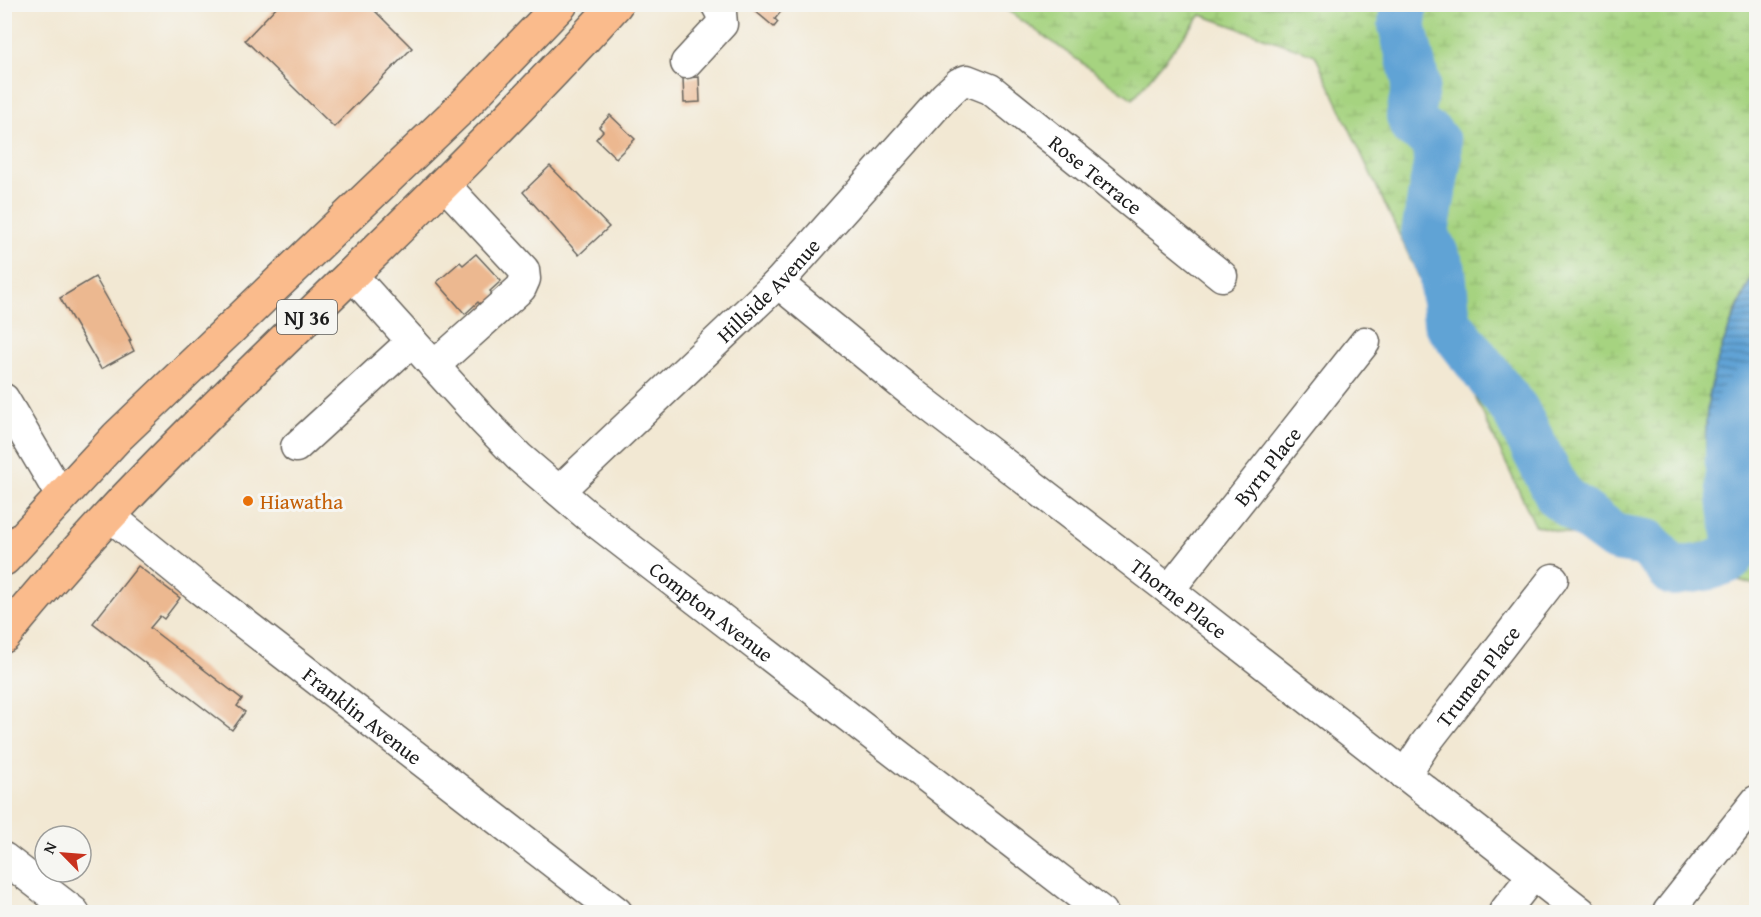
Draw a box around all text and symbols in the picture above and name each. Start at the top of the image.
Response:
street label: Rose Terrace [1042,127,1150,222]
street label: Hillside Avenue [709,231,827,349]
road number: NJ 36 [277,300,337,334]
street label: Byrn Place [1226,420,1308,512]
place label: Hiawatha [260,486,343,517]
marker: Hiawatha [241,494,255,508]
street label: Thorne Place [1124,550,1234,646]
street label: Compton Avenue [643,553,781,669]
street label: Trumen Place [1428,618,1527,733]
street label: Franklin Avenue [296,659,429,772]
north arrow [33,824,93,884]
text: N [36,837,63,858]

